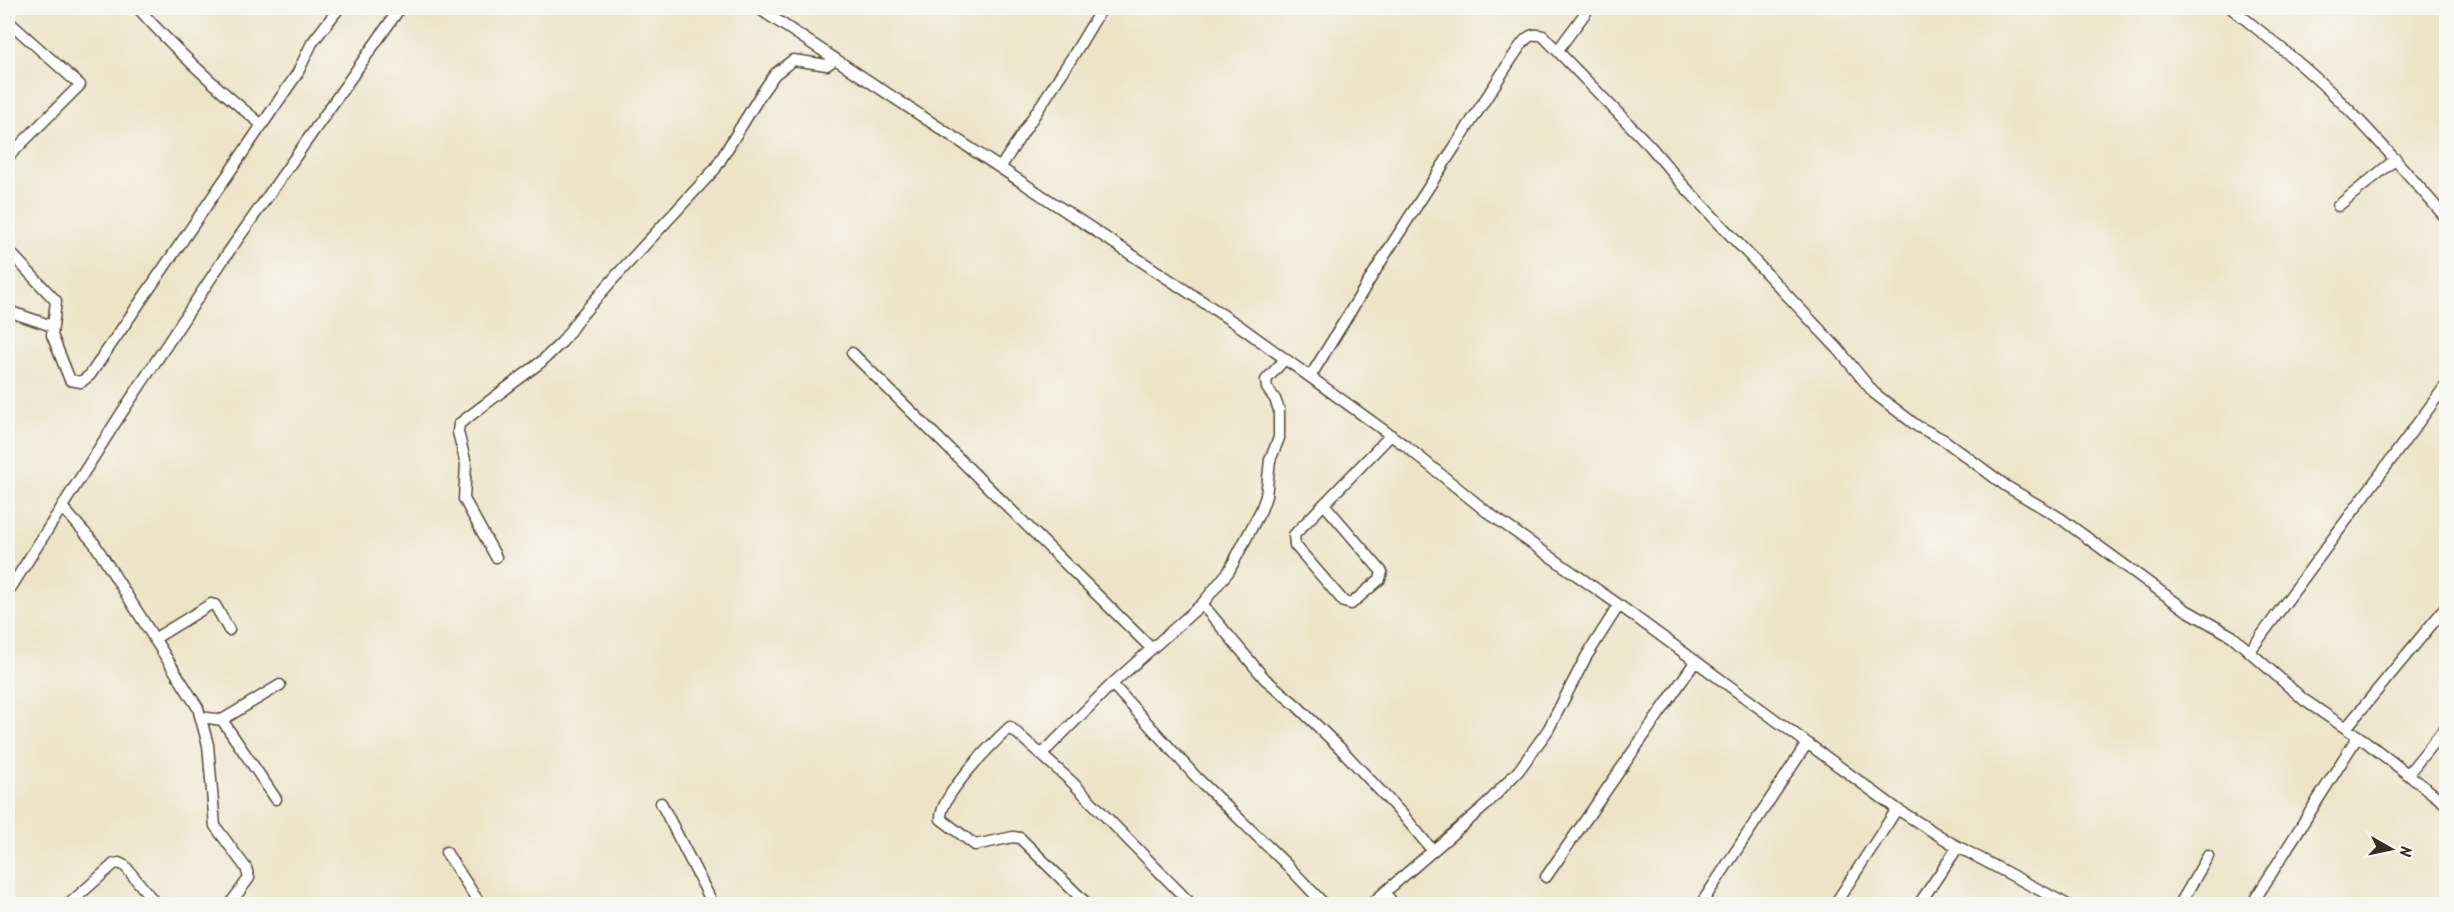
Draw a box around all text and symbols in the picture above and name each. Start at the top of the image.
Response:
north arrow [2361,819,2421,879]
text: N [2391,844,2417,858]

